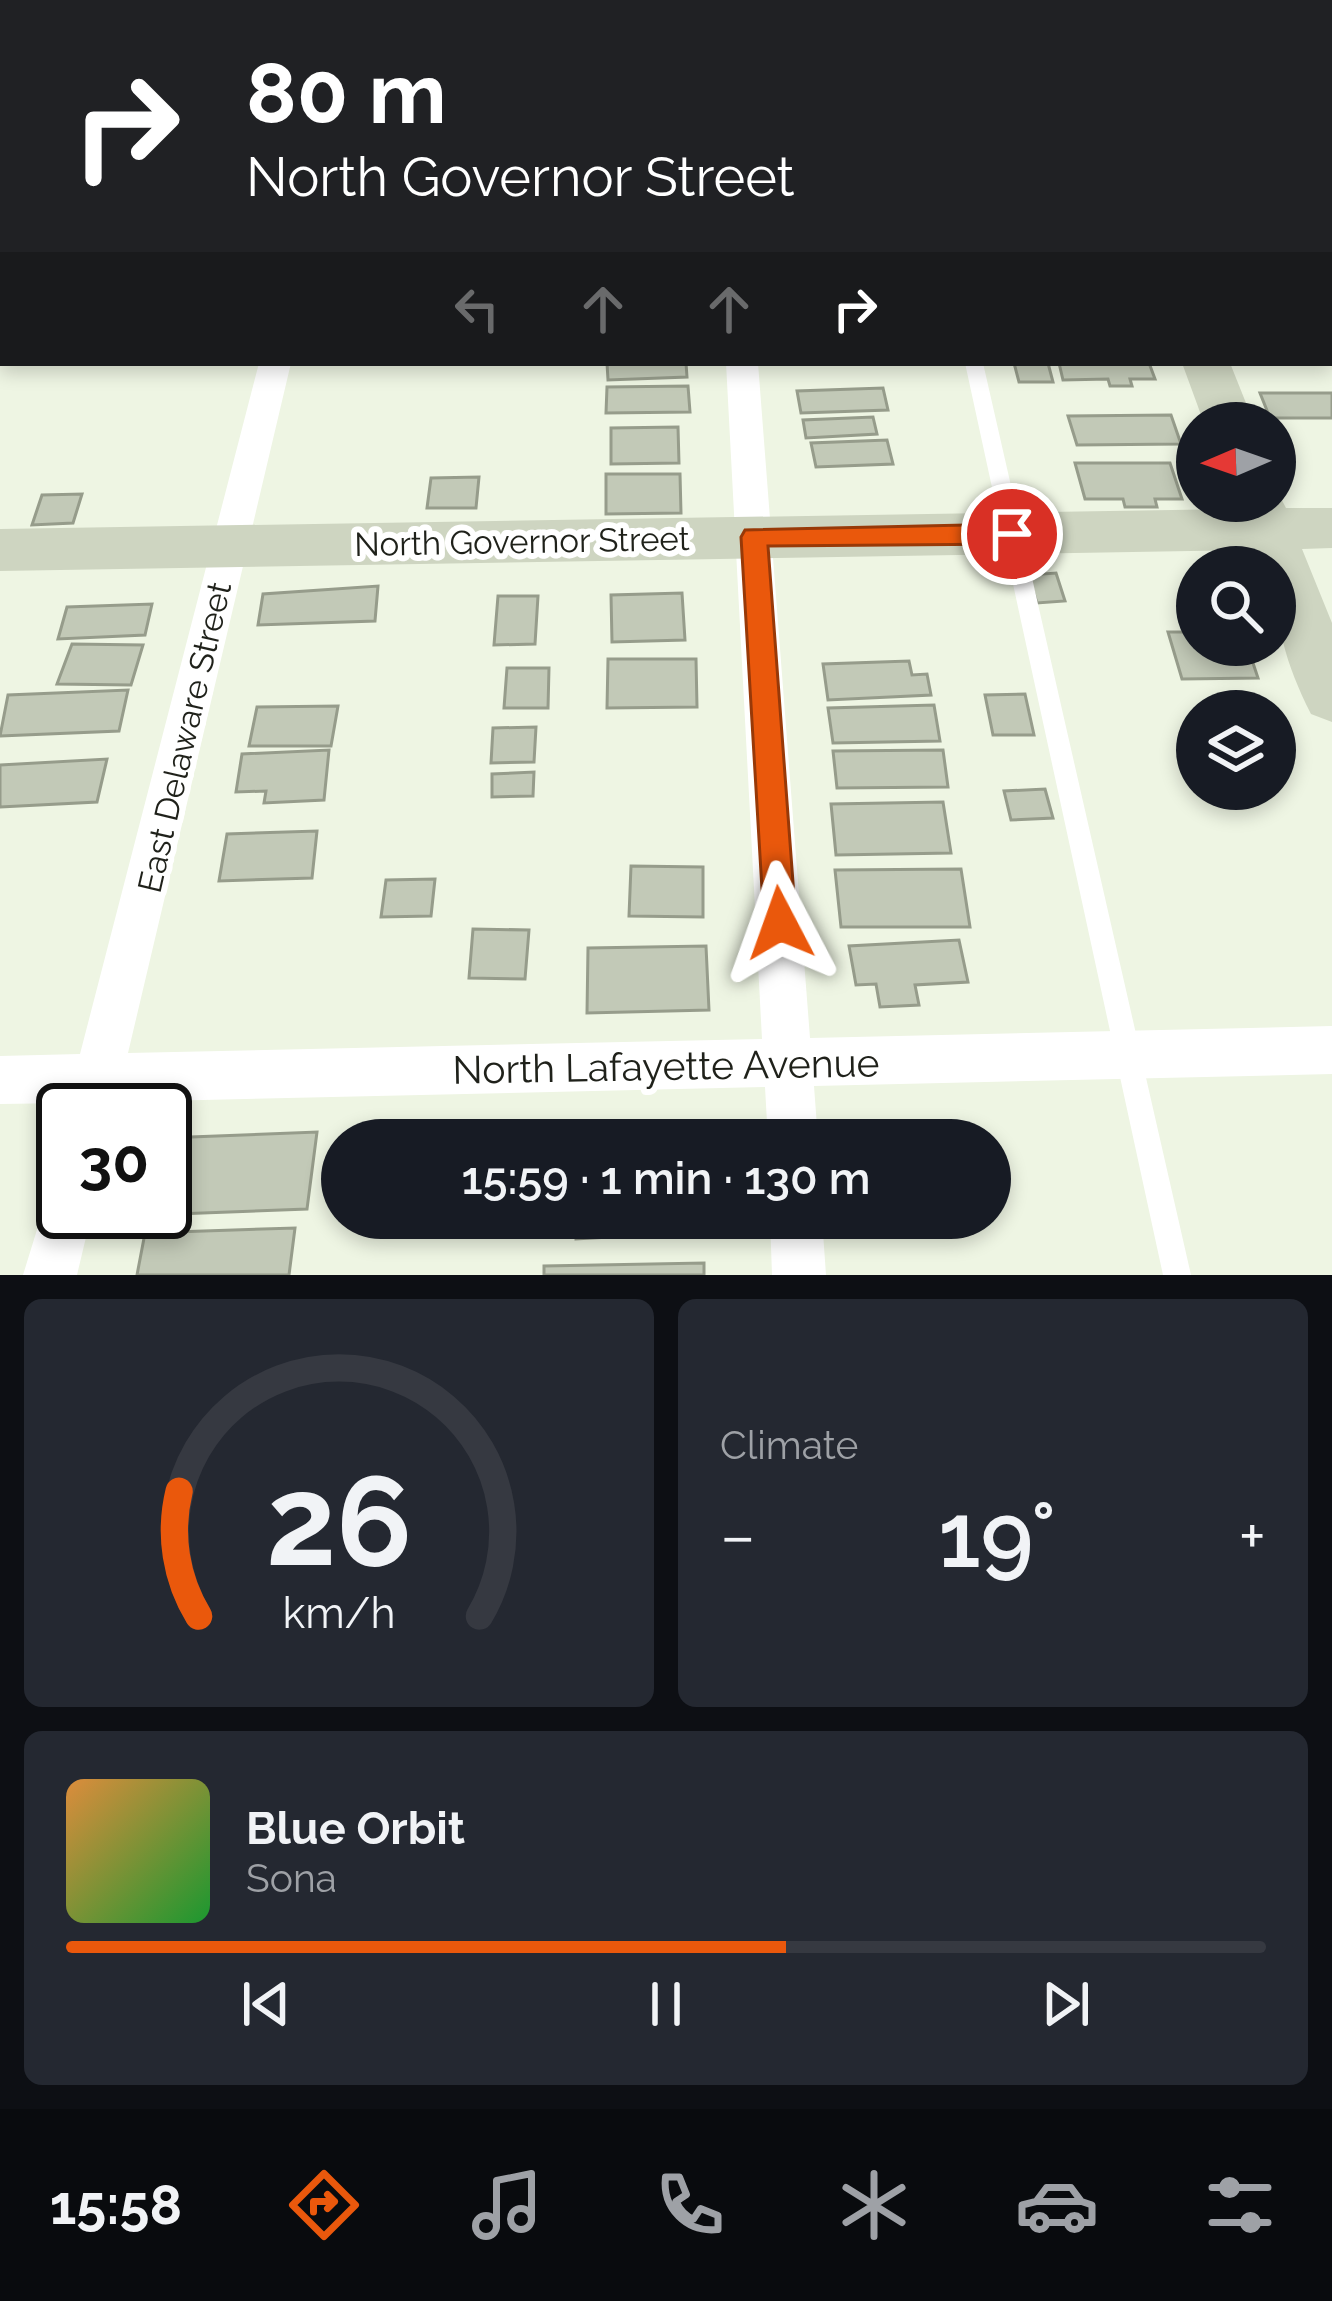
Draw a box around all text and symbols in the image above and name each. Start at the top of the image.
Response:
text: 80 m [246,44,447,143]
icon: right [48,48,204,204]
text: North Governor Street [246,145,795,209]
icon: left [444,276,510,342]
icon: ahead [570,276,636,342]
icon: ahead [696,276,762,342]
icon: right [822,276,888,342]
north arrow [1176,402,1296,522]
map controls [1176,402,1296,810]
pin [961,483,1063,585]
icon: arrive [979,501,1045,567]
street label: North Governor Street [354,519,690,564]
button: search [1176,546,1296,666]
street label: East Delaware Street [130,578,239,896]
button: layers [1176,690,1296,810]
position arrow [717,860,843,986]
street label: North Lafayette Avenue [452,1039,880,1093]
speed limit sign: 30 [36,1083,192,1239]
text: 15:59 · 1 min · 130 m [461,1152,871,1205]
text: Climate [720,1422,858,1468]
text: 26 [266,1448,412,1594]
text: 19° [938,1482,1056,1588]
text: − [720,1497,756,1574]
text: + [1239,1497,1266,1574]
text: km/h [282,1588,396,1638]
text: Blue Orbit [246,1802,465,1855]
text: Sona [246,1855,337,1901]
icon: previous [233,1971,299,2037]
icon: pause [633,1971,699,2037]
icon: next [1033,1971,1099,2037]
icon: directions [282,2163,366,2247]
icon: music [465,2163,549,2247]
icon: phone [648,2163,732,2247]
icon: climate [832,2163,916,2247]
icon: car [1015,2163,1099,2247]
icon: filters [1198,2163,1282,2247]
text: 15:58 [50,2173,182,2237]

